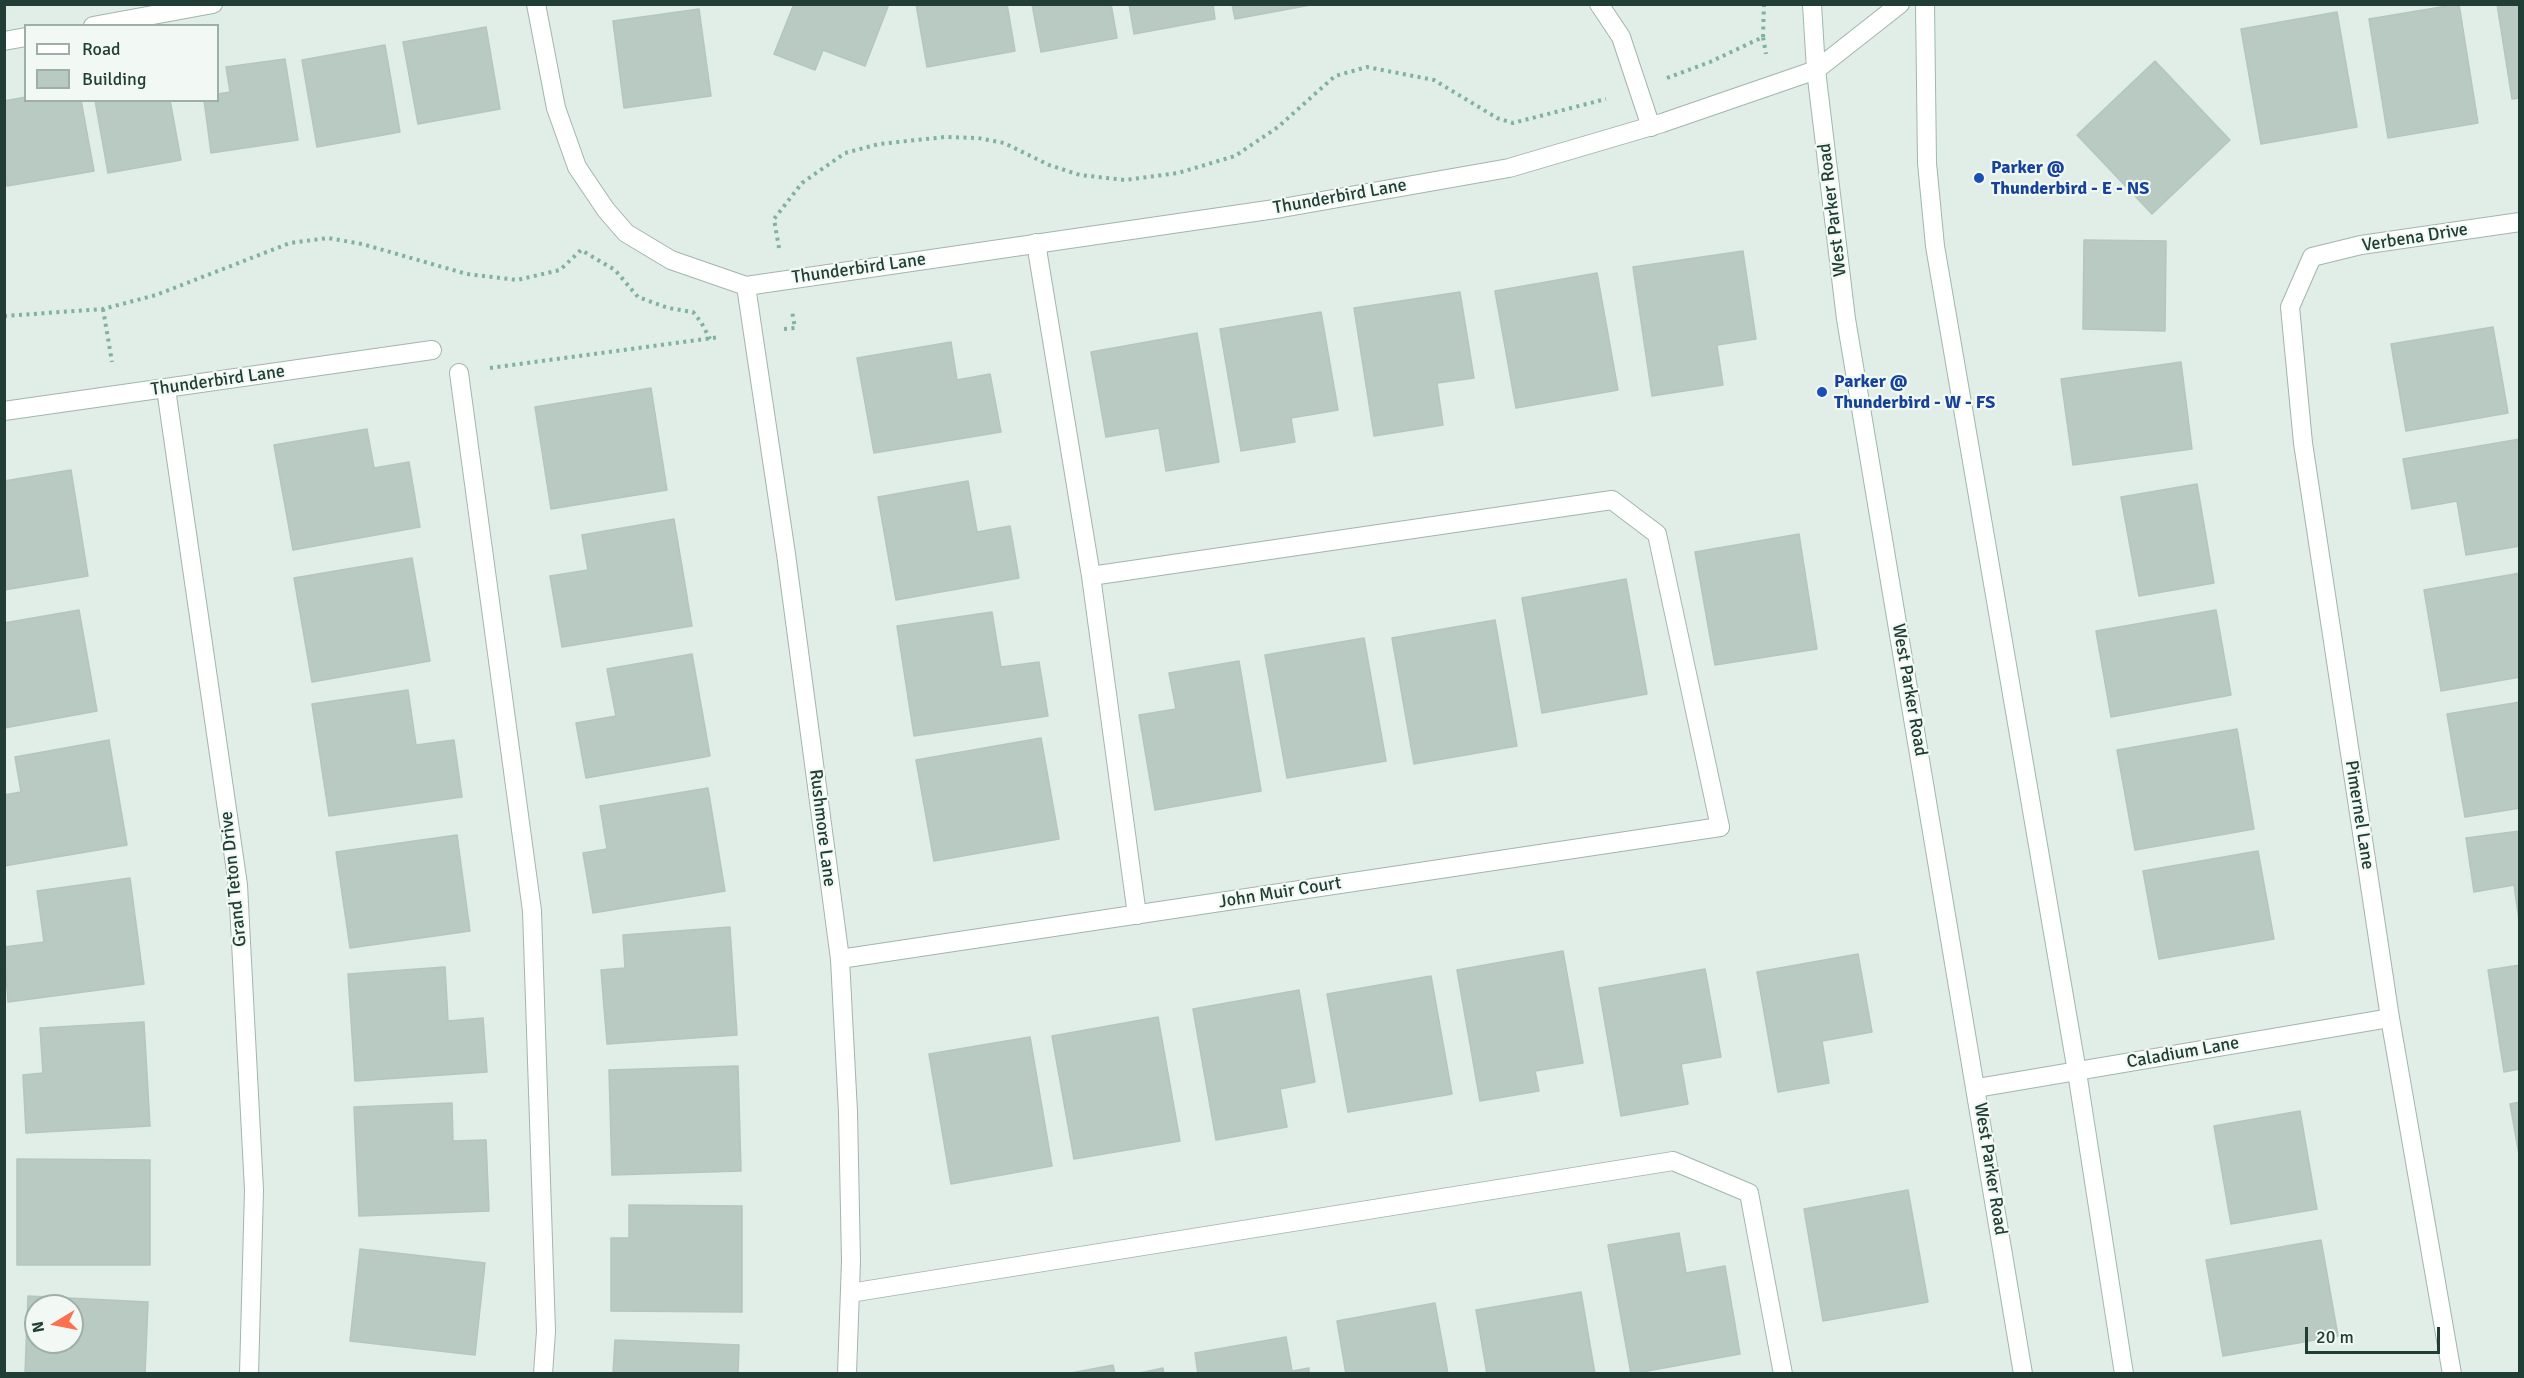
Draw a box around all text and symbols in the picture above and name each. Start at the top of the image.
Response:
legend [24,24,219,102]
text: Road [82,38,121,60]
text: Building [82,68,146,90]
street label: West Parker Road [1814,142,1852,278]
place label: Parker @ Thunderbird - E - NS [1991,157,2149,200]
marker: Parker @ Thunderbird - E - NS [1972,171,1986,185]
street label: Thunderbird Lane [1272,175,1408,219]
street label: Verbena Drive [2361,219,2469,257]
street label: Thunderbird Lane [791,249,927,289]
street label: Thunderbird Lane [150,361,286,401]
place label: Parker @ Thunderbird - W - FS [1834,371,1995,413]
marker: Parker @ Thunderbird - W - FS [1815,385,1829,399]
street label: West Parker Road [1887,622,1931,758]
street label: Pimernel Lane [2340,759,2378,871]
street label: Rushmore Lane [804,768,840,888]
street label: Grand Teton Drive [216,810,252,948]
street label: John Muir Court [1217,873,1343,913]
street label: Caladium Lane [2125,1032,2241,1074]
street label: West Parker Road [1969,1101,2011,1237]
north arrow [24,1294,84,1354]
scale bar [2308,1315,2443,1353]
text: N [27,1320,49,1334]
text: 20 m [2316,1326,2354,1348]

